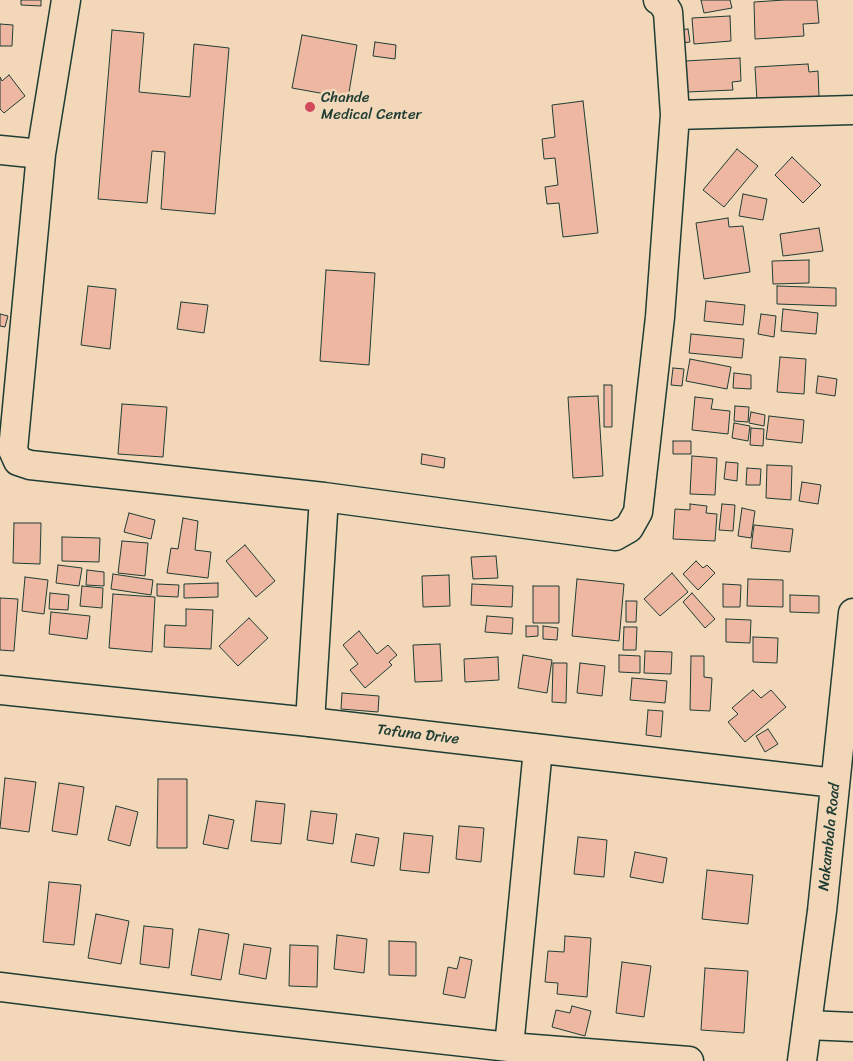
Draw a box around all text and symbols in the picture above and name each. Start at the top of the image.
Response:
place label: Chande Medical Center [321,89,422,124]
marker: Chande Medical Center [303,100,317,114]
street label: Tafuna Drive [376,721,460,749]
street label: Nakambala Road [815,782,845,892]

